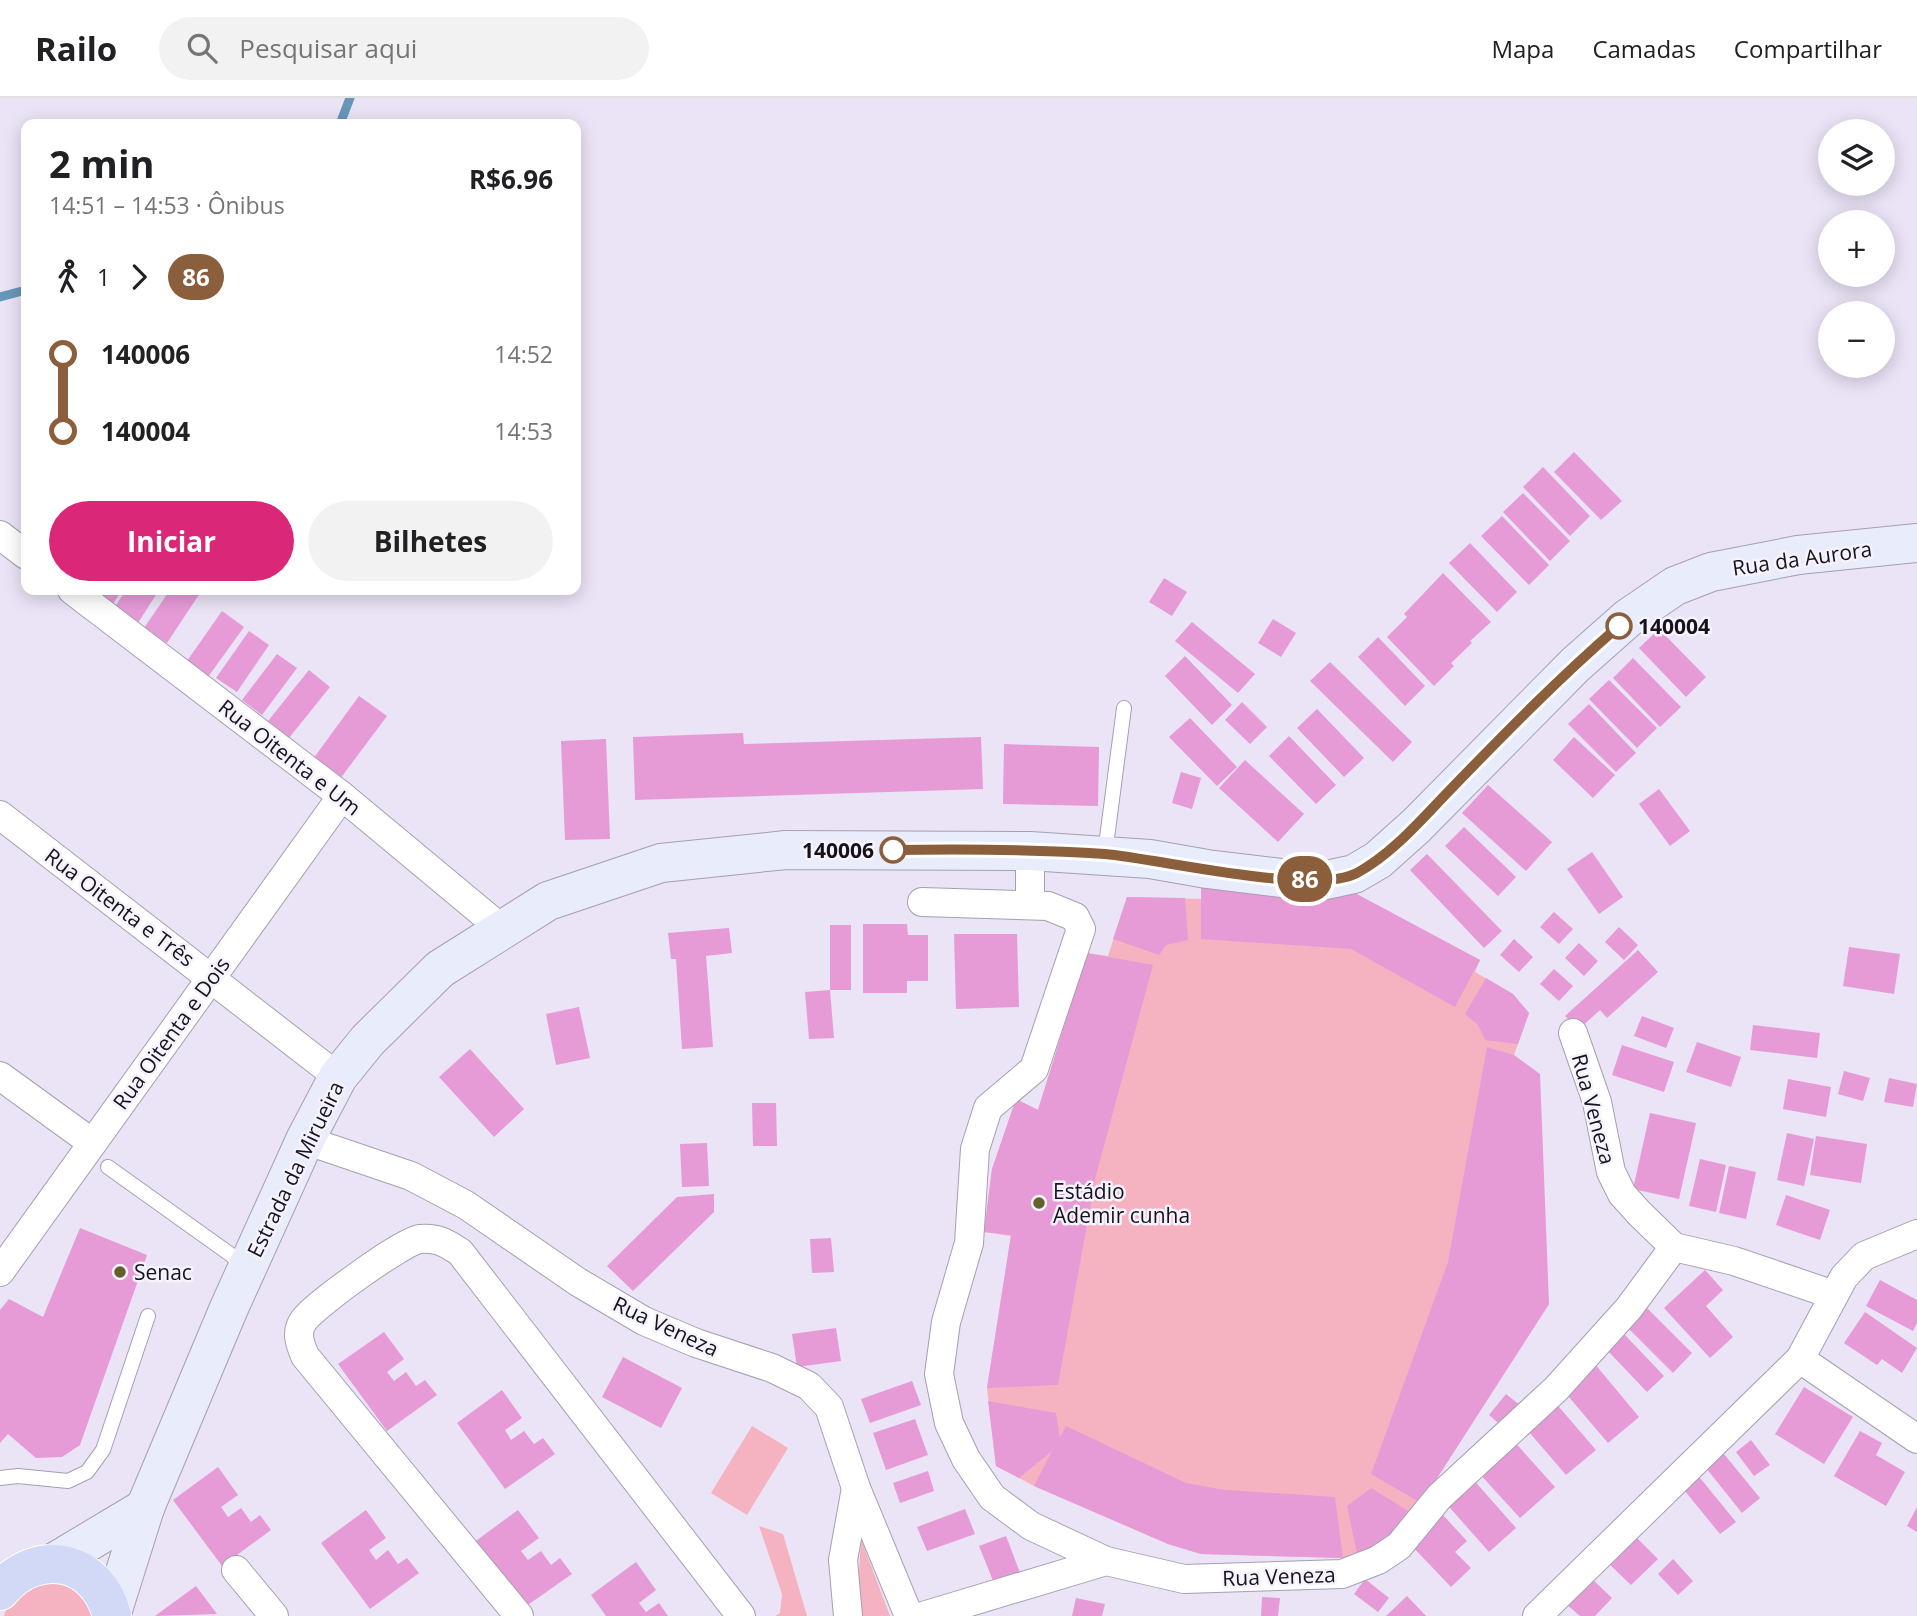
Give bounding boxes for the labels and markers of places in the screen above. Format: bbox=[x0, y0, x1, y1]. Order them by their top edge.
place label: 140004 bbox=[1638, 612, 1710, 640]
marker: 140004 bbox=[1606, 613, 1632, 639]
place label: 140006 bbox=[802, 836, 874, 864]
marker: 140006 bbox=[880, 837, 906, 863]
place label: Estádio Ademir cunha bbox=[1053, 1177, 1190, 1229]
marker: Estádio Ademir cunha bbox=[1031, 1195, 1047, 1211]
place label: Senac bbox=[134, 1258, 192, 1286]
marker: Senac bbox=[112, 1264, 128, 1280]

